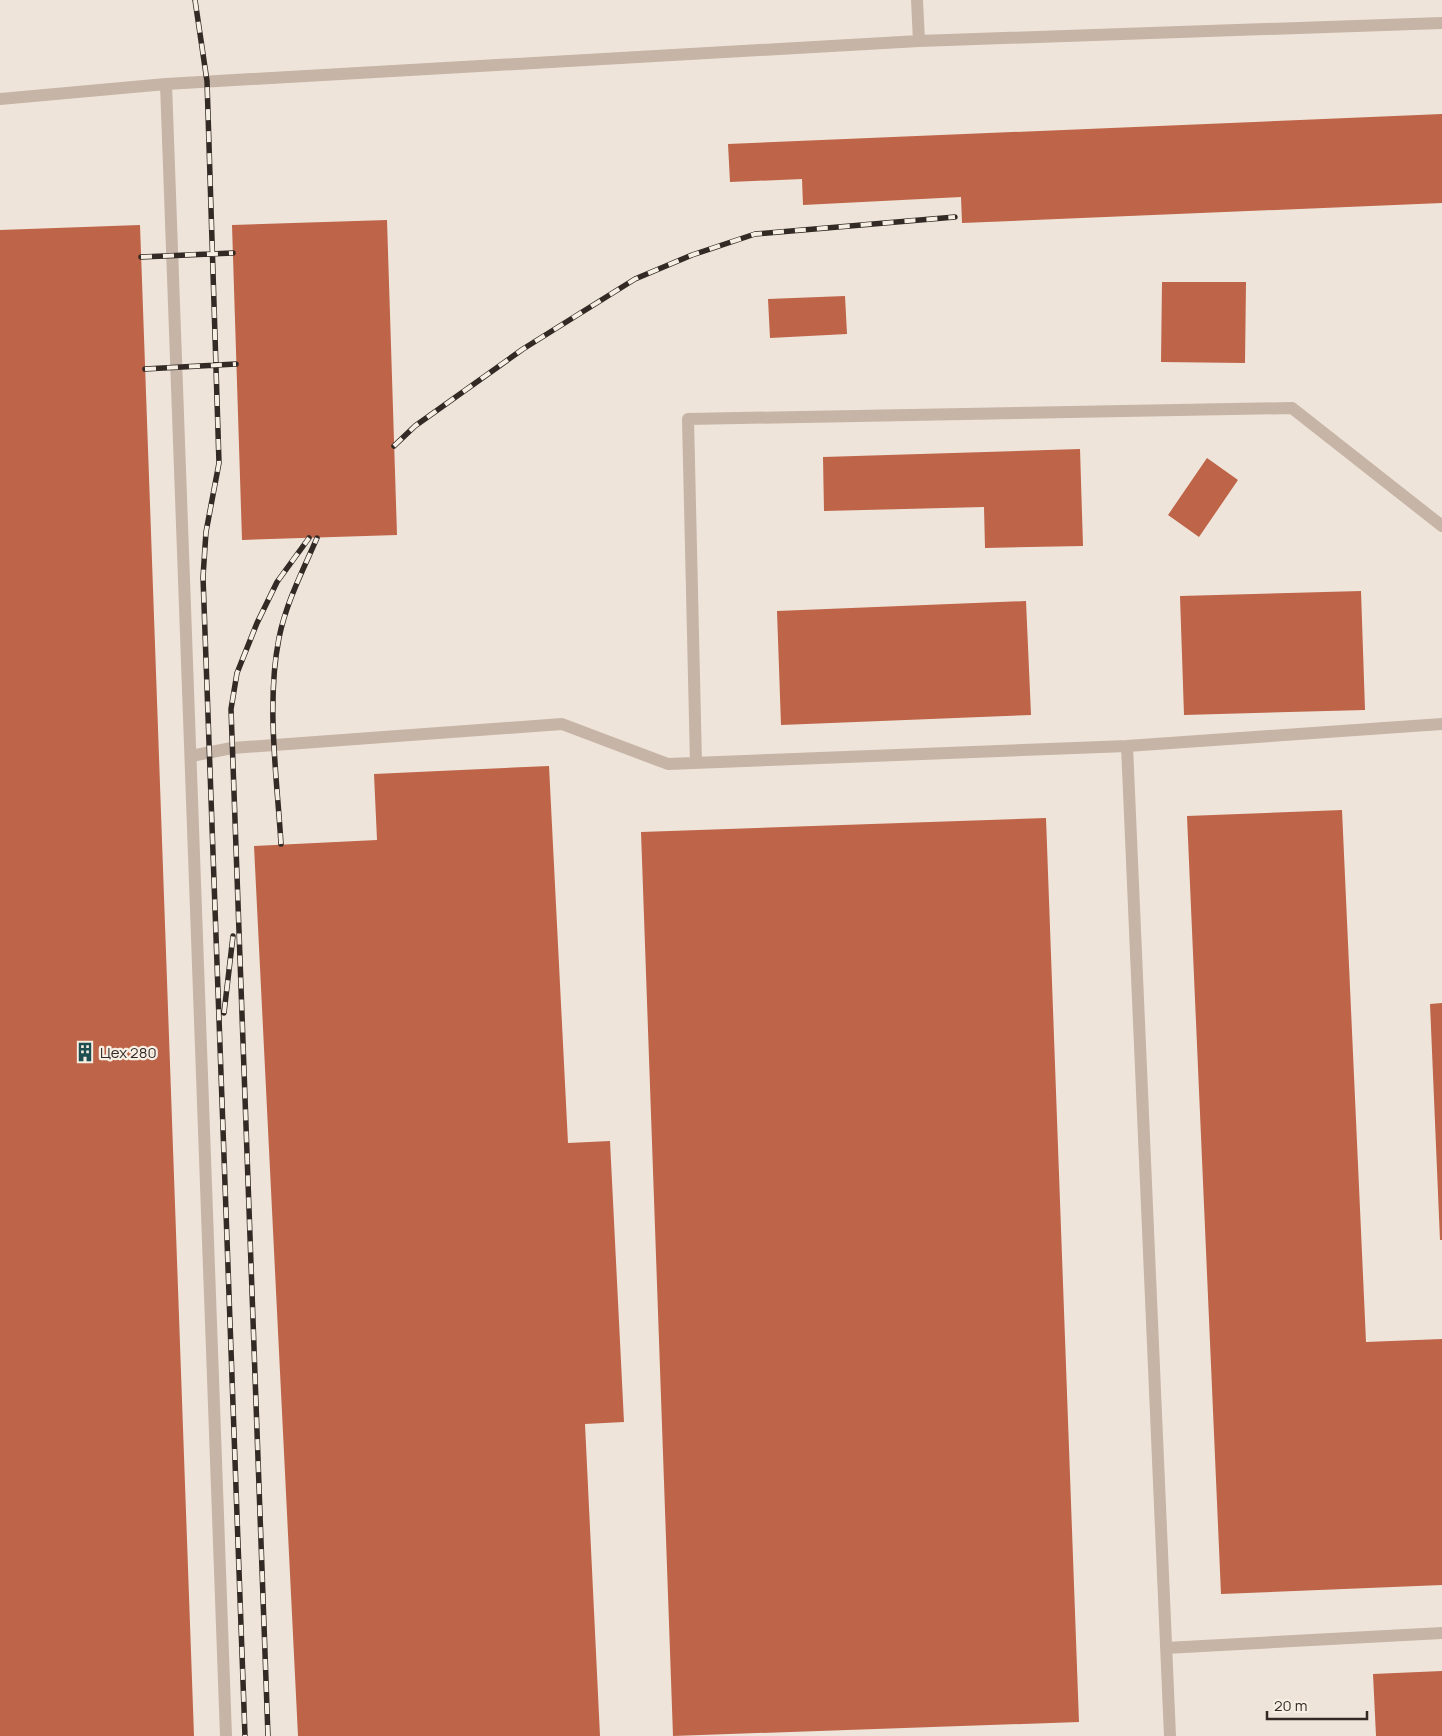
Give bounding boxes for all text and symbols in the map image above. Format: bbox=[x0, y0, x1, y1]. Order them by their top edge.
building icon: Цех 280 bbox=[74, 1041, 96, 1063]
place label: Цех 280 bbox=[100, 1042, 157, 1063]
scale bar bbox=[1267, 1688, 1367, 1720]
text: 20 m bbox=[1274, 1695, 1307, 1716]

